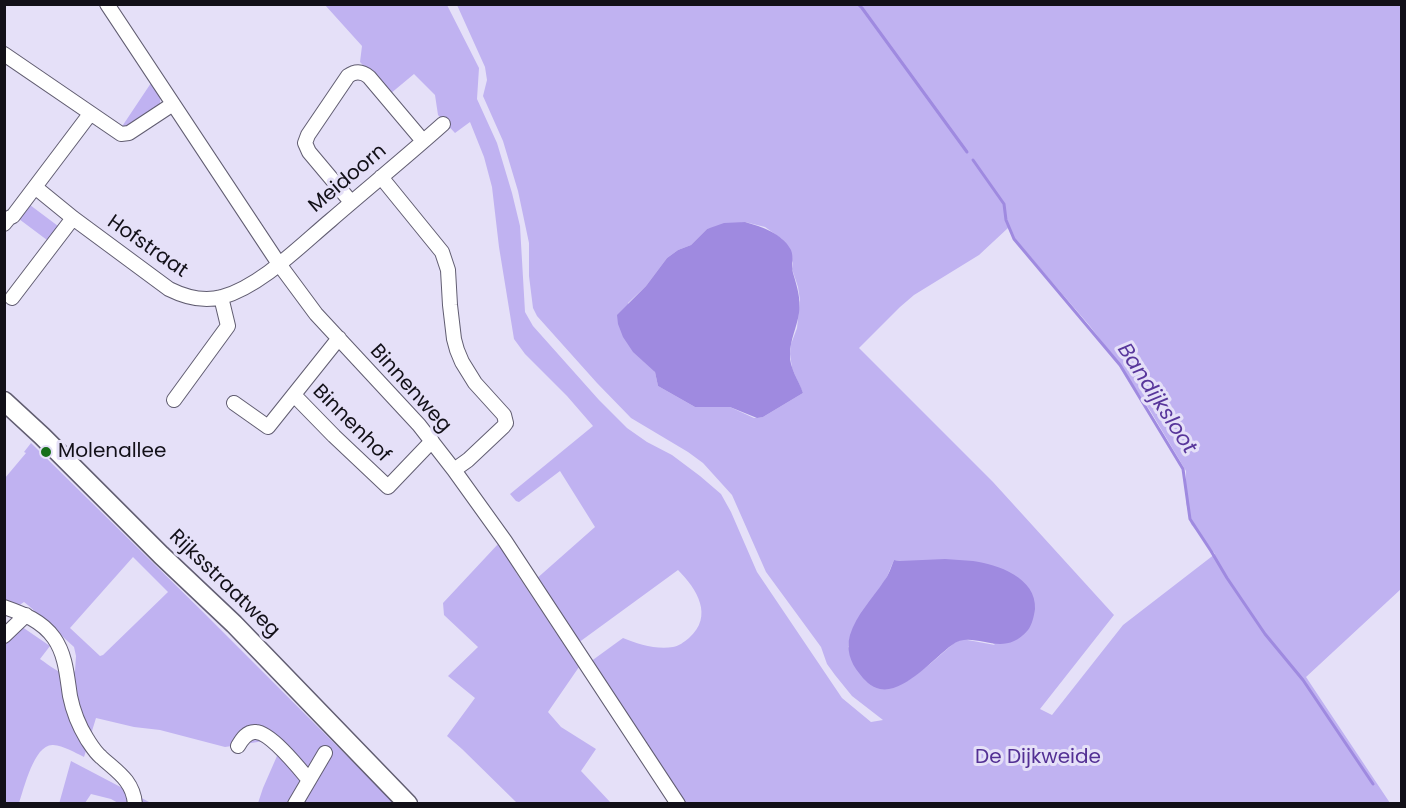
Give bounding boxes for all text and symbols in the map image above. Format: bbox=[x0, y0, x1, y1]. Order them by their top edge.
street label: Meidoorn bbox=[304, 140, 392, 218]
street label: Hofstraat bbox=[102, 211, 192, 283]
water label: Bandijksloot bbox=[1111, 339, 1201, 459]
street label: Binnenweg bbox=[364, 340, 456, 438]
street label: Binnenhof bbox=[307, 380, 395, 468]
place label: Molenallee bbox=[58, 440, 166, 464]
marker: Molenallee bbox=[39, 445, 53, 459]
street label: Rijksstraatweg bbox=[164, 525, 284, 643]
park label: De Dijkweide bbox=[975, 746, 1101, 770]

